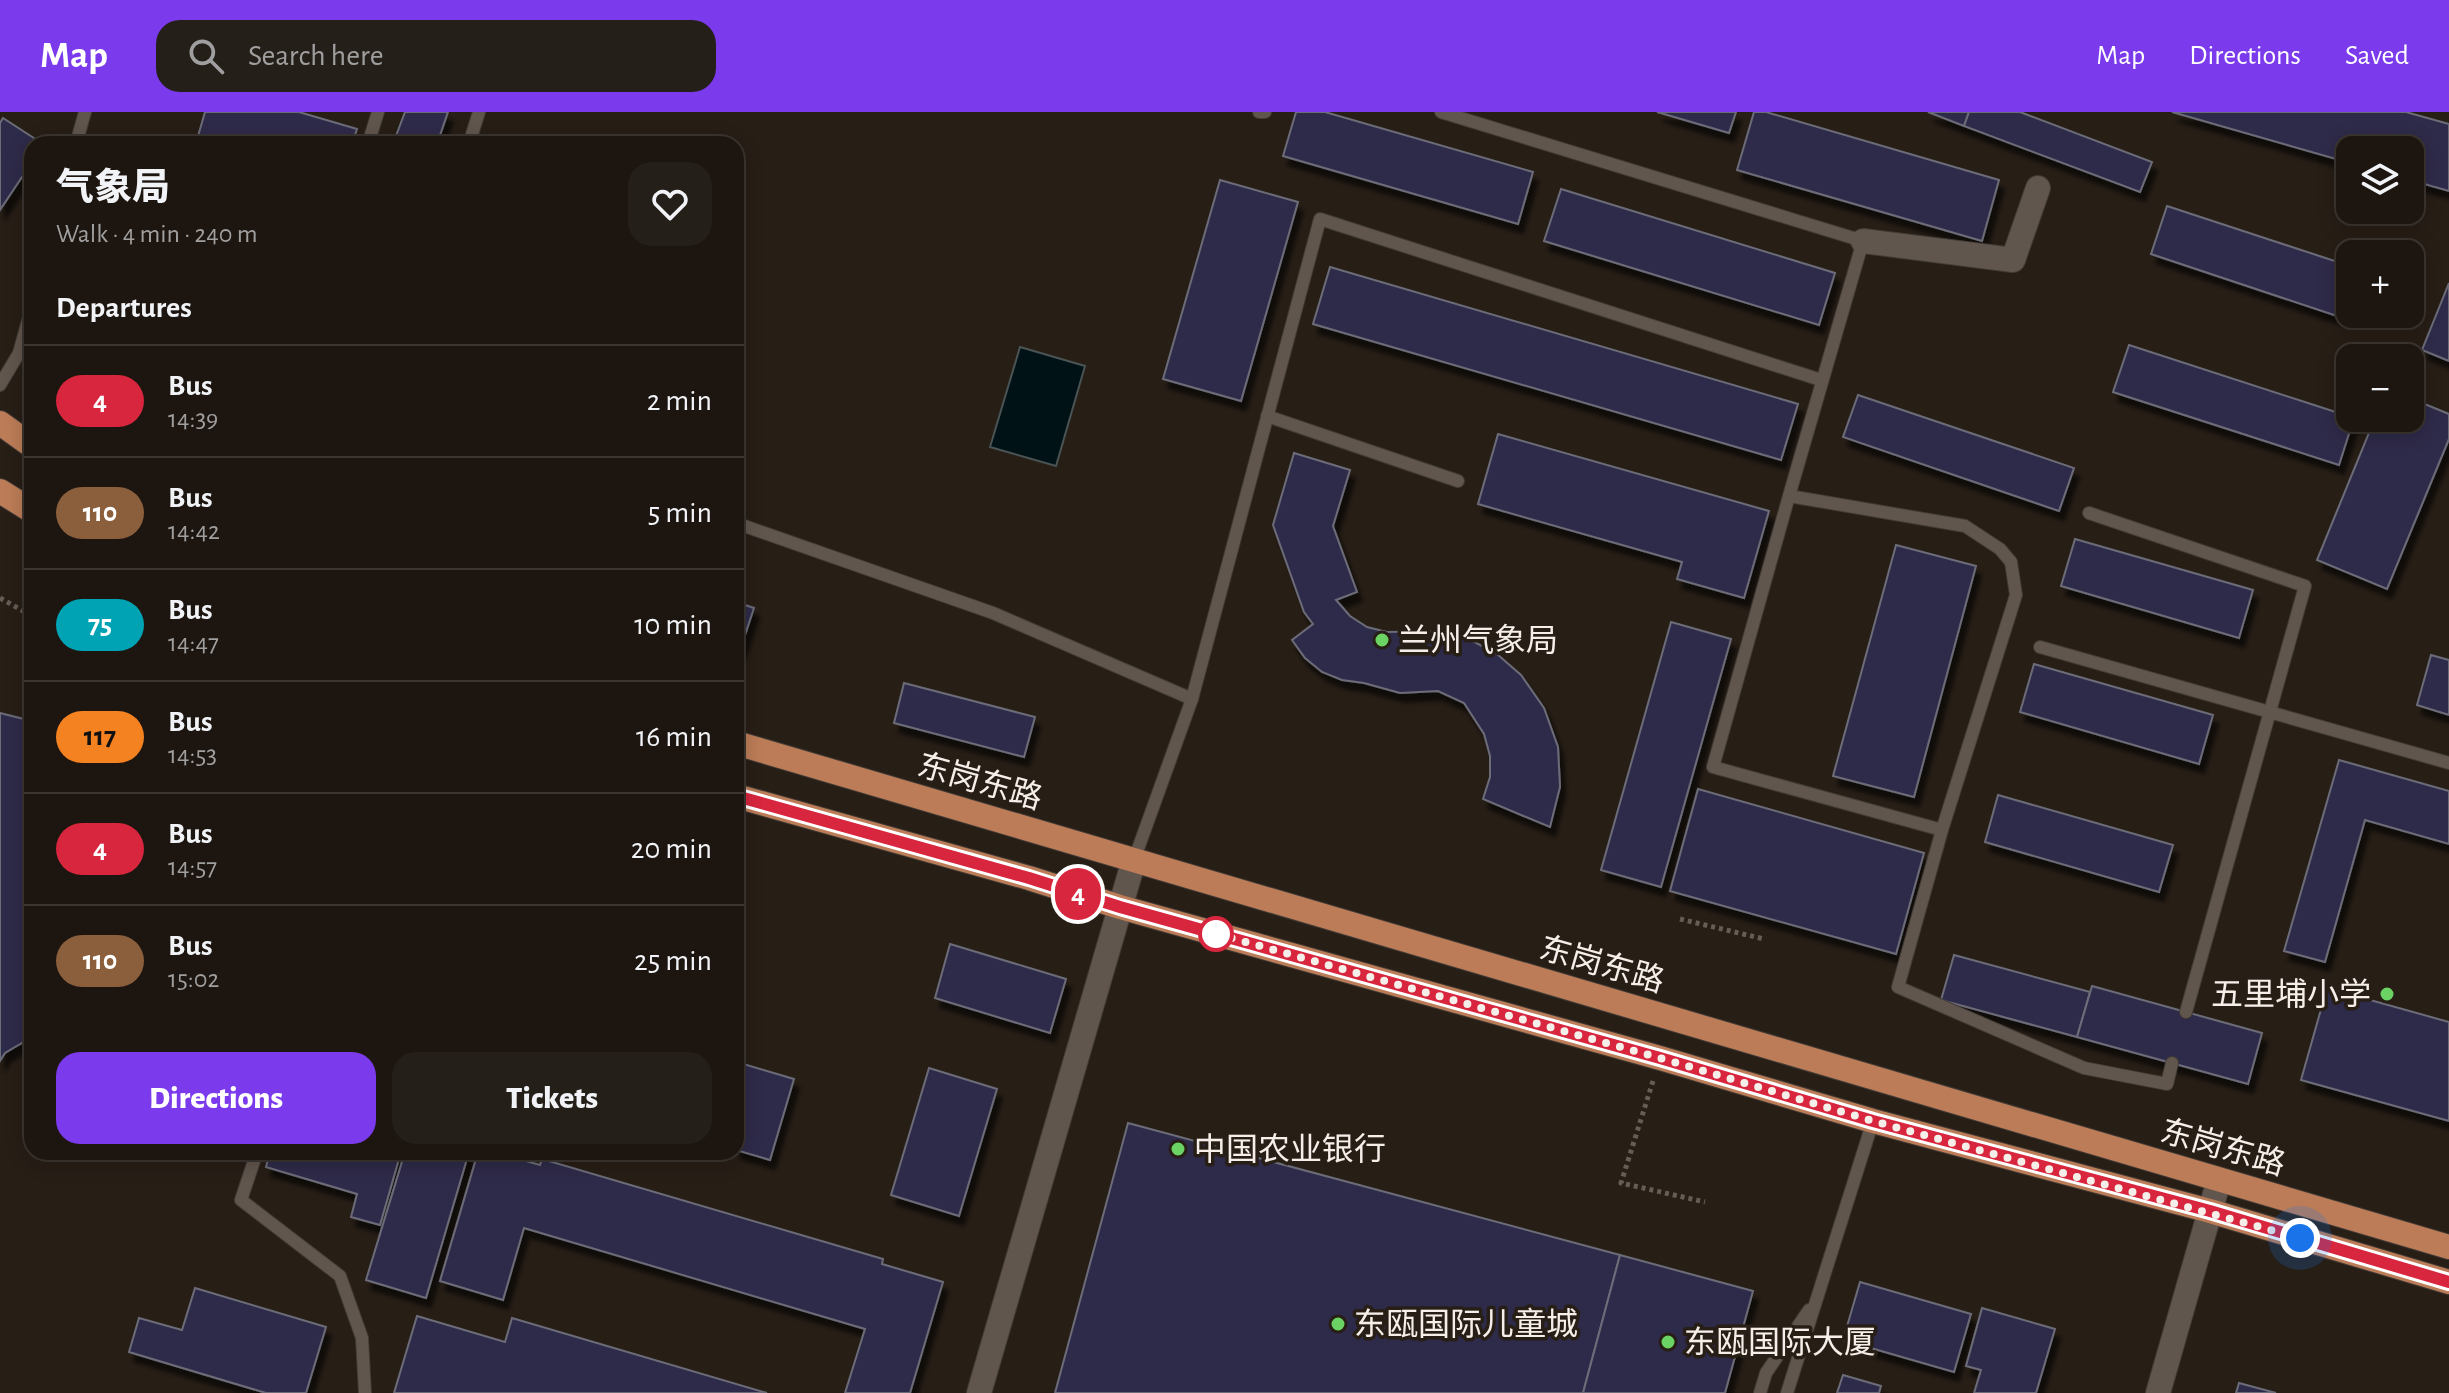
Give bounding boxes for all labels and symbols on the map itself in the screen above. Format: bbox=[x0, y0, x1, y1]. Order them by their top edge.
place label: 兰州气象局 bbox=[1398, 623, 1558, 657]
marker: 兰州气象局 bbox=[1373, 631, 1391, 649]
street label: 东岗东路 bbox=[914, 747, 1046, 815]
line badge: 4 bbox=[1052, 868, 1104, 920]
unlabelled marker bbox=[1199, 917, 1233, 951]
street label: 东岗东路 bbox=[1536, 930, 1668, 998]
place label: 五里埔小学 bbox=[2211, 978, 2371, 1011]
marker: 五里埔小学 bbox=[2378, 985, 2396, 1003]
street label: 东岗东路 bbox=[2157, 1113, 2289, 1181]
place label: 中国农业银行 bbox=[1194, 1132, 1386, 1166]
marker: 中国农业银行 bbox=[1169, 1140, 1187, 1158]
your location bbox=[2280, 1218, 2320, 1258]
place label: 东瓯国际儿童城 bbox=[1354, 1307, 1578, 1341]
marker: 东瓯国际儿童城 bbox=[1329, 1315, 1347, 1333]
place label: 东瓯国际大厦 bbox=[1684, 1326, 1876, 1359]
marker: 东瓯国际大厦 bbox=[1659, 1333, 1677, 1351]

